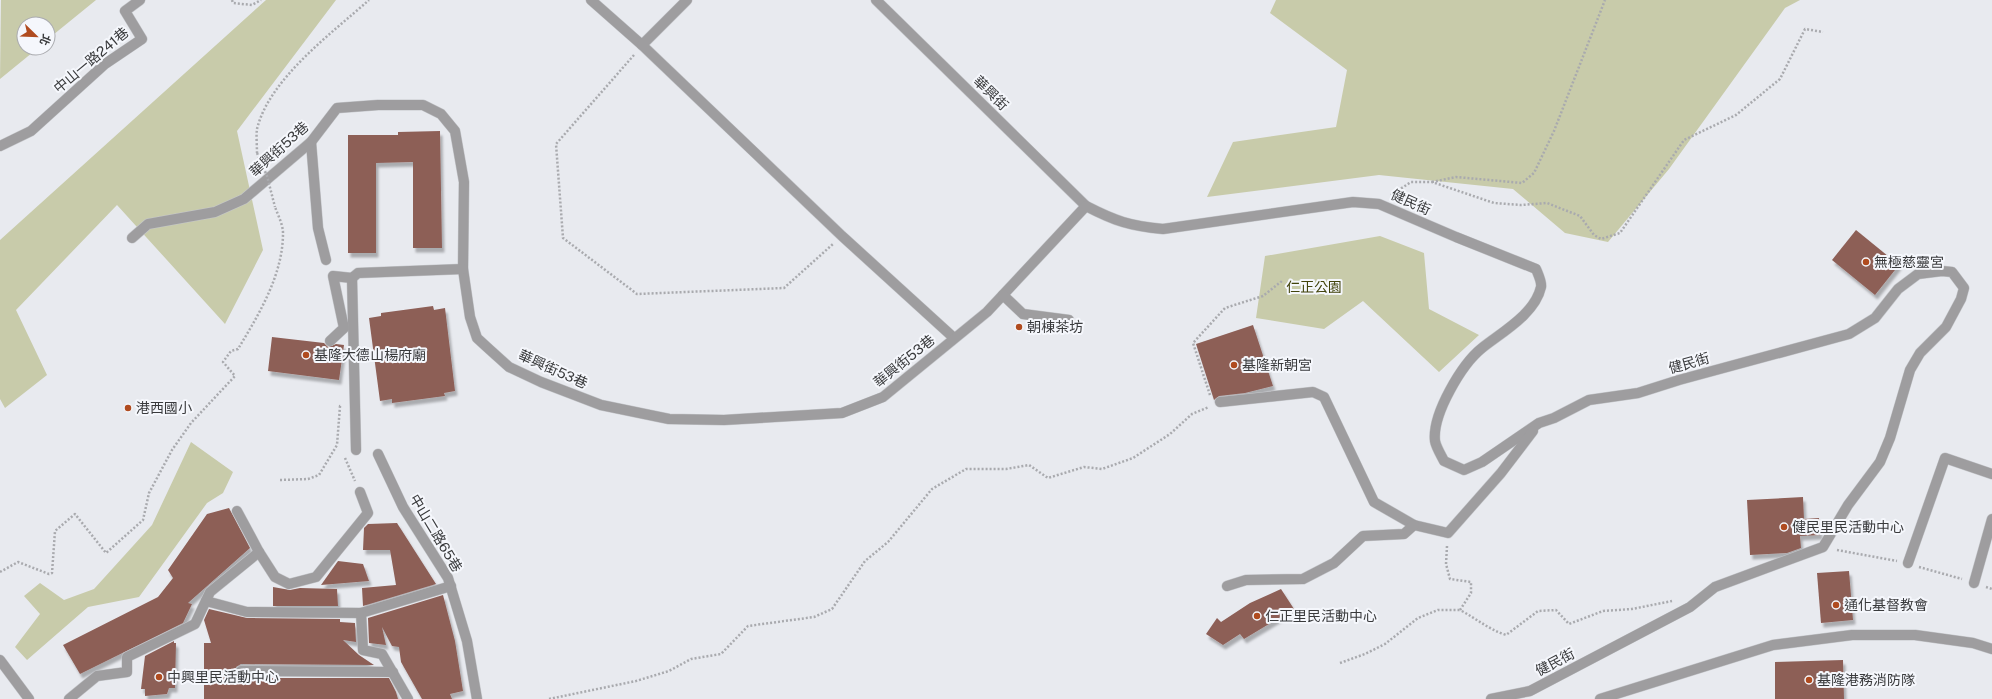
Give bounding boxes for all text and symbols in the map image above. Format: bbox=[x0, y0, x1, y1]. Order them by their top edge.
north arrow bbox=[16, 16, 56, 56]
street label: 中山一路241巷 bbox=[50, 24, 132, 96]
text: 北 bbox=[38, 33, 53, 47]
street label: 華興街 bbox=[970, 73, 1012, 113]
street label: 華興街53巷 bbox=[246, 118, 312, 180]
street label: 健民街 bbox=[1389, 186, 1433, 218]
place label: 無極慈靈宮 bbox=[1874, 254, 1944, 270]
marker: 無極慈靈宮 bbox=[1861, 257, 1871, 267]
park label: 仁正公園 bbox=[1286, 279, 1342, 295]
place label: 朝棟茶坊 bbox=[1027, 319, 1083, 335]
marker: 朝棟茶坊 bbox=[1014, 322, 1024, 332]
street label: 華興街53巷 bbox=[870, 332, 938, 390]
place label: 基隆大德山楊府廟 bbox=[314, 347, 426, 363]
street label: 華興街53巷 bbox=[516, 347, 590, 391]
marker: 基隆大德山楊府廟 bbox=[301, 350, 311, 360]
street label: 健民街 bbox=[1667, 350, 1711, 376]
place label: 基隆新朝宮 bbox=[1242, 357, 1312, 373]
marker: 基隆新朝宮 bbox=[1229, 360, 1239, 370]
place label: 港西國小 bbox=[136, 400, 192, 416]
marker: 港西國小 bbox=[123, 403, 133, 413]
street label: 中山二路65巷 bbox=[407, 491, 465, 575]
place label: 健民里民活動中心 bbox=[1792, 519, 1904, 535]
marker: 健民里民活動中心 bbox=[1779, 522, 1789, 532]
place label: 通化基督教會 bbox=[1844, 597, 1928, 613]
marker: 通化基督教會 bbox=[1831, 600, 1841, 610]
place label: 仁正里民活動中心 bbox=[1265, 608, 1377, 624]
marker: 仁正里民活動中心 bbox=[1252, 611, 1262, 621]
street label: 健民街 bbox=[1533, 645, 1577, 679]
place label: 中興里民活動中心 bbox=[167, 669, 279, 685]
marker: 中興里民活動中心 bbox=[154, 672, 164, 682]
place label: 基隆港務消防隊 bbox=[1817, 672, 1915, 688]
marker: 基隆港務消防隊 bbox=[1804, 675, 1814, 685]

